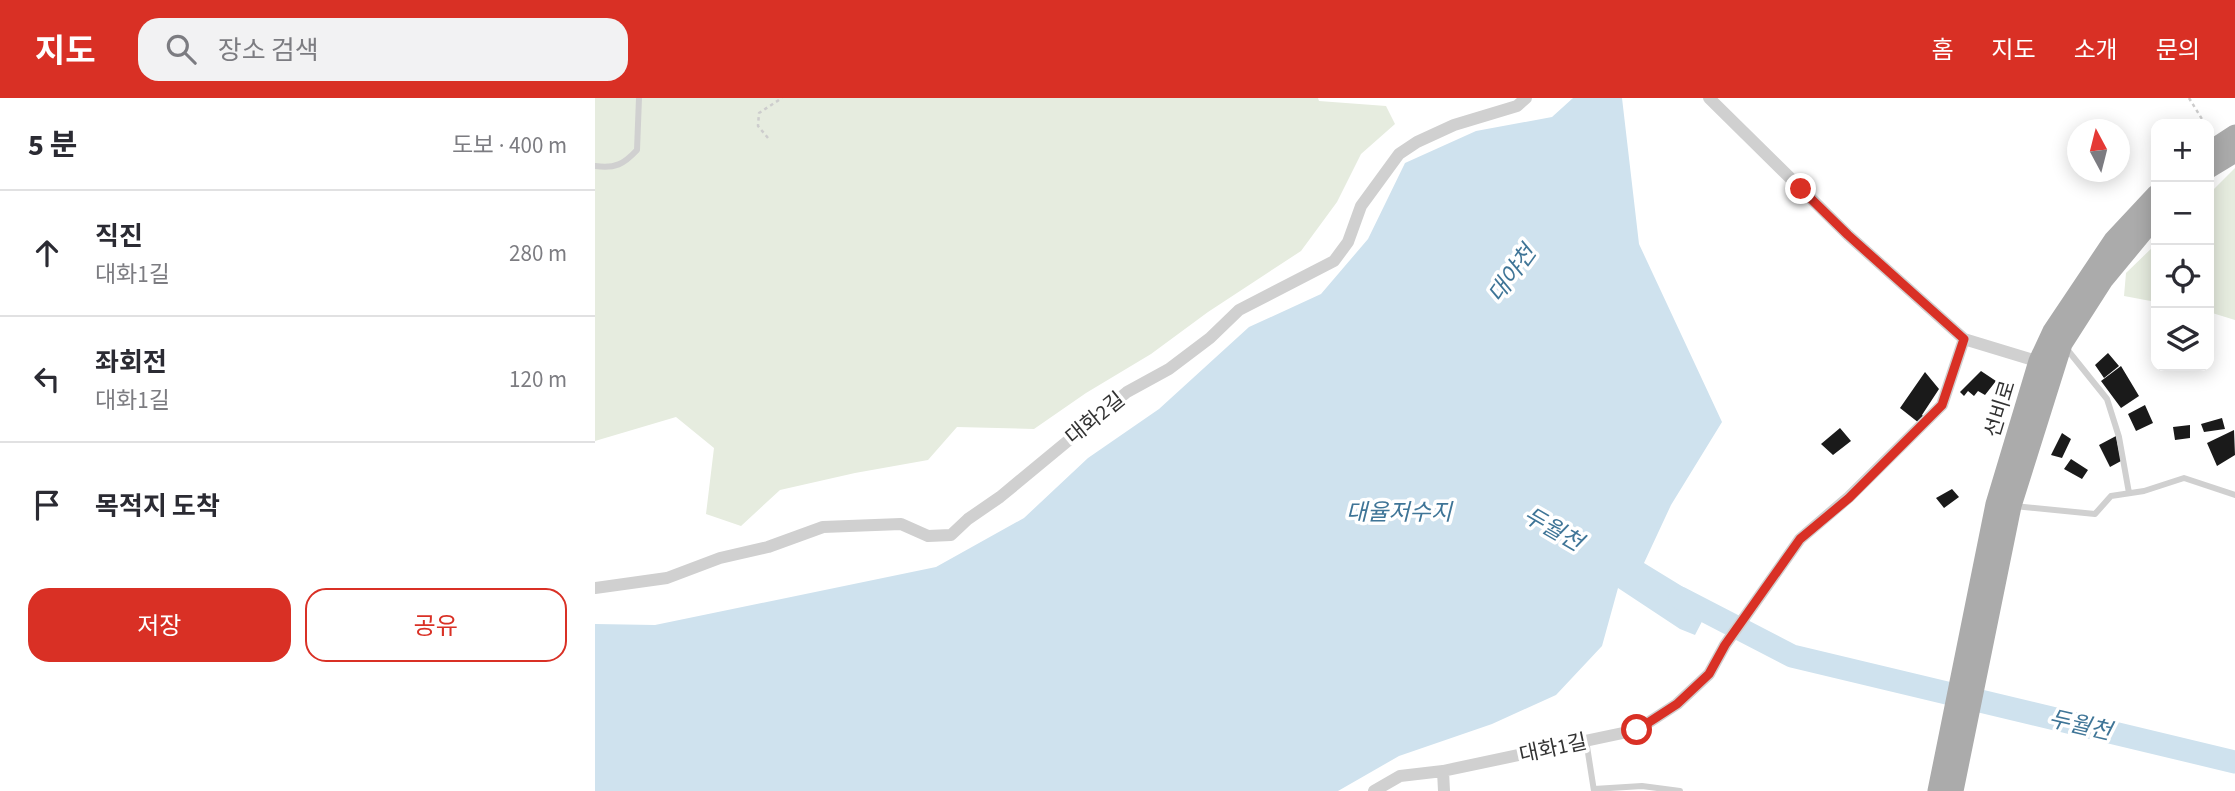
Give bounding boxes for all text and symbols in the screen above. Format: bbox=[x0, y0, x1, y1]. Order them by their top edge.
search box bbox=[138, 18, 628, 81]
text: 지도 bbox=[35, 28, 96, 75]
icon: search bbox=[162, 30, 200, 68]
text: 장소 검색 bbox=[218, 32, 319, 69]
text: 홈 bbox=[1931, 33, 1953, 68]
text: 지도 bbox=[1991, 33, 2036, 68]
text: 소개 bbox=[2074, 33, 2118, 68]
text: 문의 bbox=[2156, 33, 2200, 68]
north arrow bbox=[2067, 119, 2130, 182]
map controls bbox=[2151, 119, 2214, 371]
button: + bbox=[2151, 119, 2214, 182]
text: 5 분 bbox=[28, 124, 77, 167]
text: 도보 · 400 m bbox=[452, 129, 567, 162]
route end bbox=[1785, 173, 1816, 204]
button: − bbox=[2151, 182, 2214, 245]
text: 직진 bbox=[95, 218, 143, 255]
icon: ahead bbox=[28, 234, 66, 272]
water label: 대야천 bbox=[1480, 236, 1546, 309]
text: 280 m bbox=[509, 237, 567, 270]
button: locate bbox=[2151, 245, 2214, 308]
text: 대화1길 bbox=[95, 258, 170, 291]
button: layers bbox=[2151, 308, 2214, 371]
text: 좌회전 bbox=[95, 344, 167, 381]
icon: left bbox=[28, 360, 66, 398]
text: 120 m bbox=[509, 363, 567, 396]
street label: 선비로 bbox=[1977, 377, 2023, 441]
text: 대화1길 bbox=[95, 384, 170, 417]
street label: 대화2길 bbox=[1059, 385, 1131, 451]
icon: arrive bbox=[28, 486, 66, 524]
text: 목적지 도착 bbox=[95, 488, 220, 525]
water label: 대율저수지 bbox=[1346, 496, 1454, 529]
water label: 두월천 bbox=[1517, 499, 1591, 561]
button: 저장 bbox=[28, 588, 291, 662]
button: 공유 bbox=[305, 588, 567, 662]
water label: 두월천 bbox=[2045, 702, 2117, 749]
route start bbox=[1621, 714, 1652, 745]
street label: 대화1길 bbox=[1516, 726, 1590, 770]

